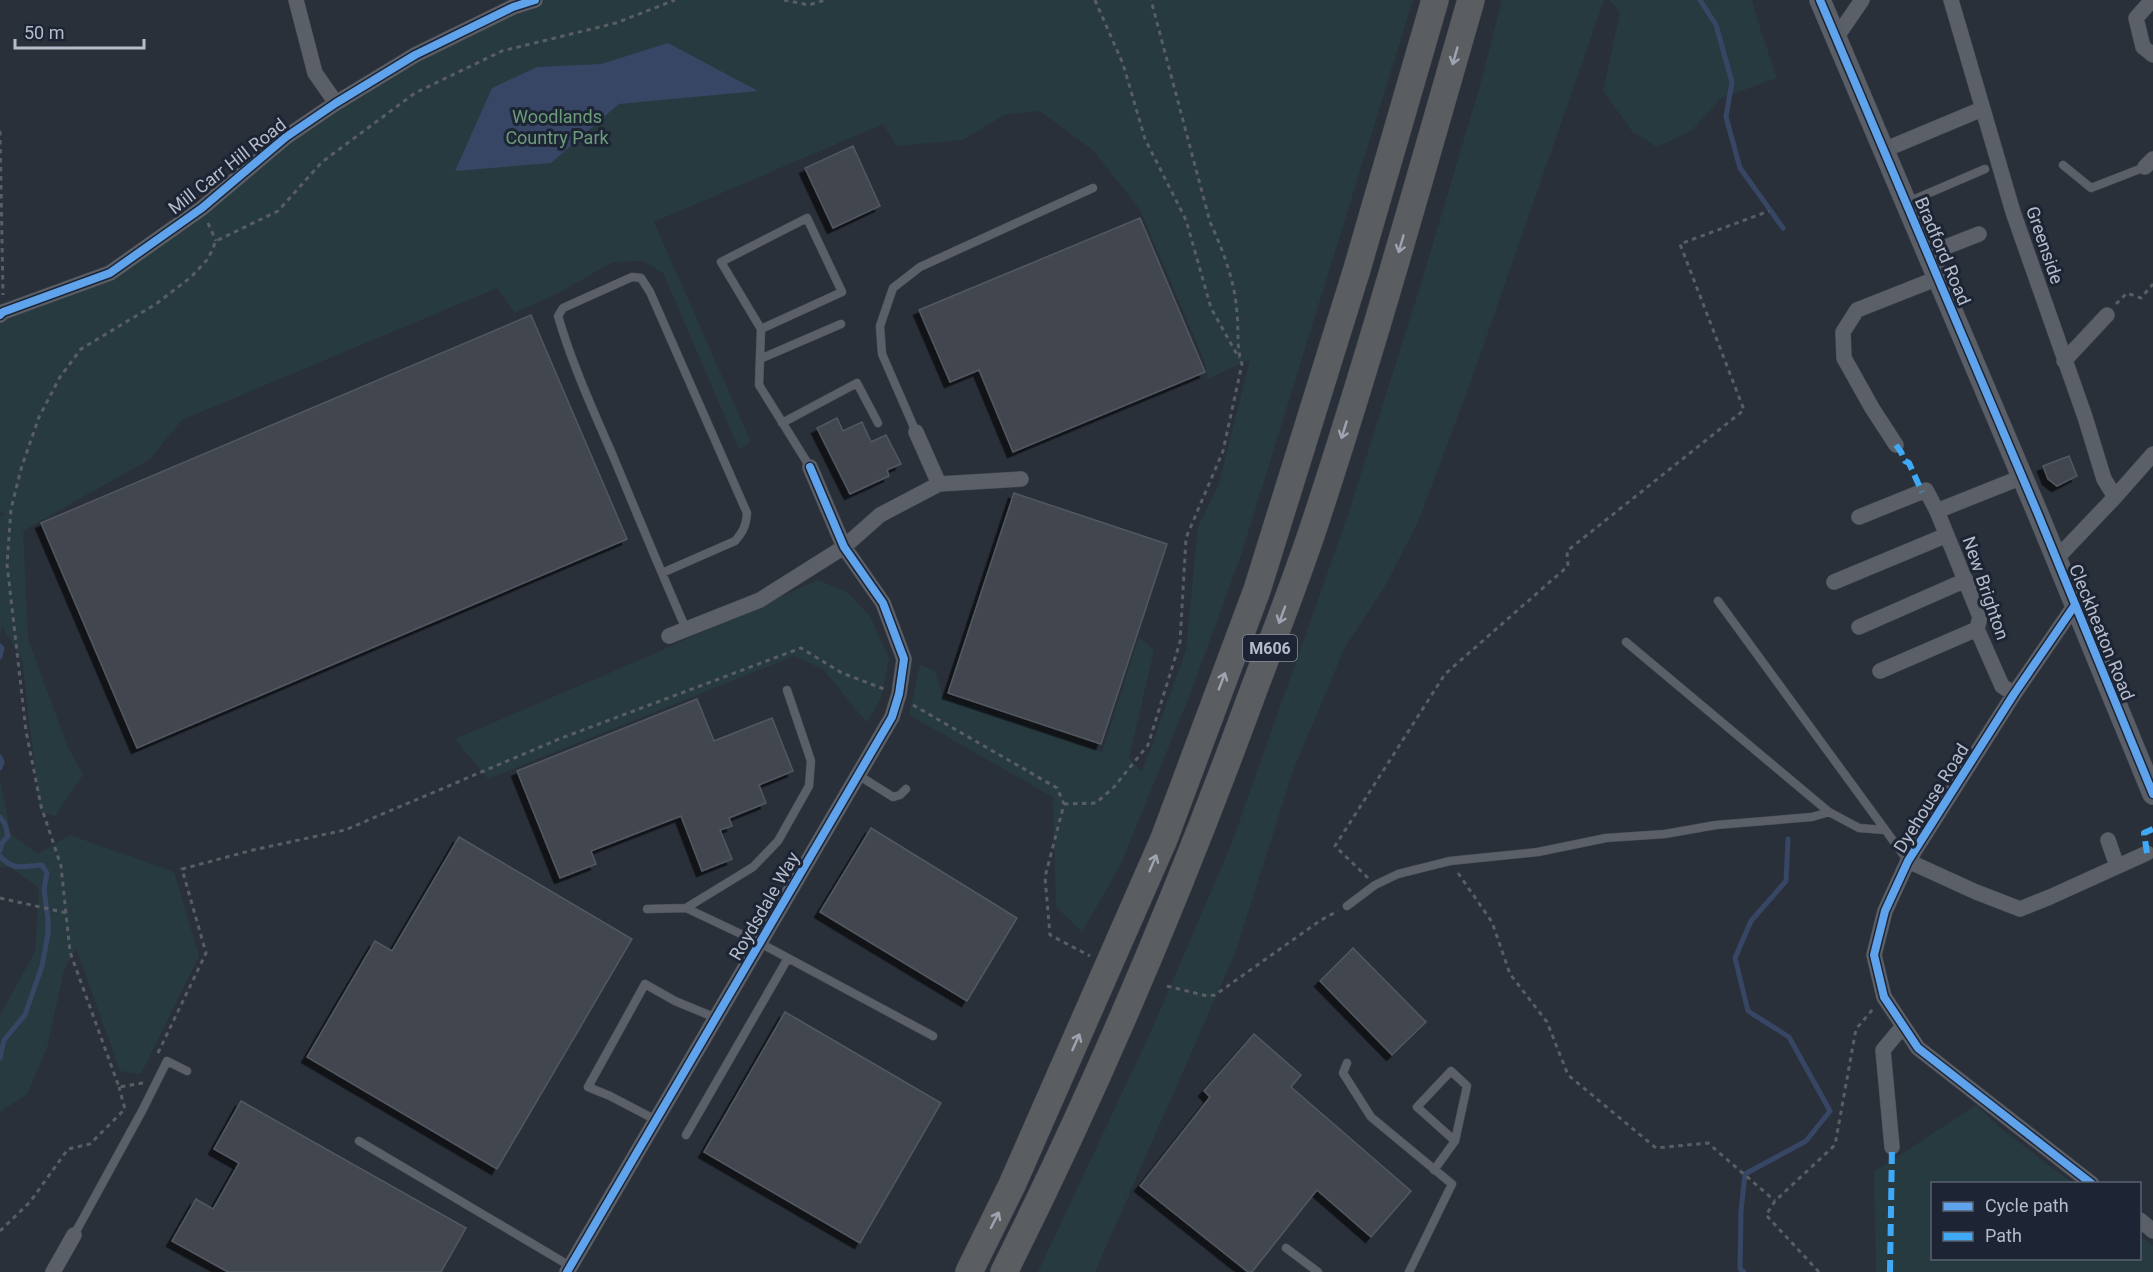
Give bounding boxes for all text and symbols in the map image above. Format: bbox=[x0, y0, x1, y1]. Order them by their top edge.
scale bar bbox=[15, 12, 144, 50]
text: 50 m bbox=[24, 22, 64, 43]
one-way arrow bbox=[1449, 46, 1460, 65]
park label: Woodlands Country Park bbox=[505, 106, 609, 148]
street label: Mill Carr Hill Road bbox=[164, 114, 290, 218]
street label: Bradford Road bbox=[1911, 194, 1975, 308]
street label: Greenside bbox=[2022, 203, 2068, 287]
one-way arrow bbox=[1395, 234, 1407, 253]
one-way arrow bbox=[1338, 420, 1349, 439]
street label: New Brighton bbox=[1958, 534, 2014, 642]
street label: Cleckheaton Road bbox=[2065, 561, 2139, 703]
one-way arrow bbox=[1275, 605, 1286, 624]
road number: M606 bbox=[1243, 635, 1297, 661]
one-way arrow bbox=[1218, 672, 1229, 691]
street label: Dyehouse Road bbox=[1889, 740, 1973, 856]
street label: Roydsdale Way bbox=[725, 848, 804, 964]
one-way arrow bbox=[1148, 855, 1160, 873]
one-way arrow bbox=[1071, 1034, 1082, 1052]
legend bbox=[1931, 1182, 2141, 1260]
text: Cycle path bbox=[1985, 1195, 2069, 1216]
one-way arrow bbox=[989, 1211, 1001, 1229]
text: Path bbox=[1985, 1225, 2022, 1246]

